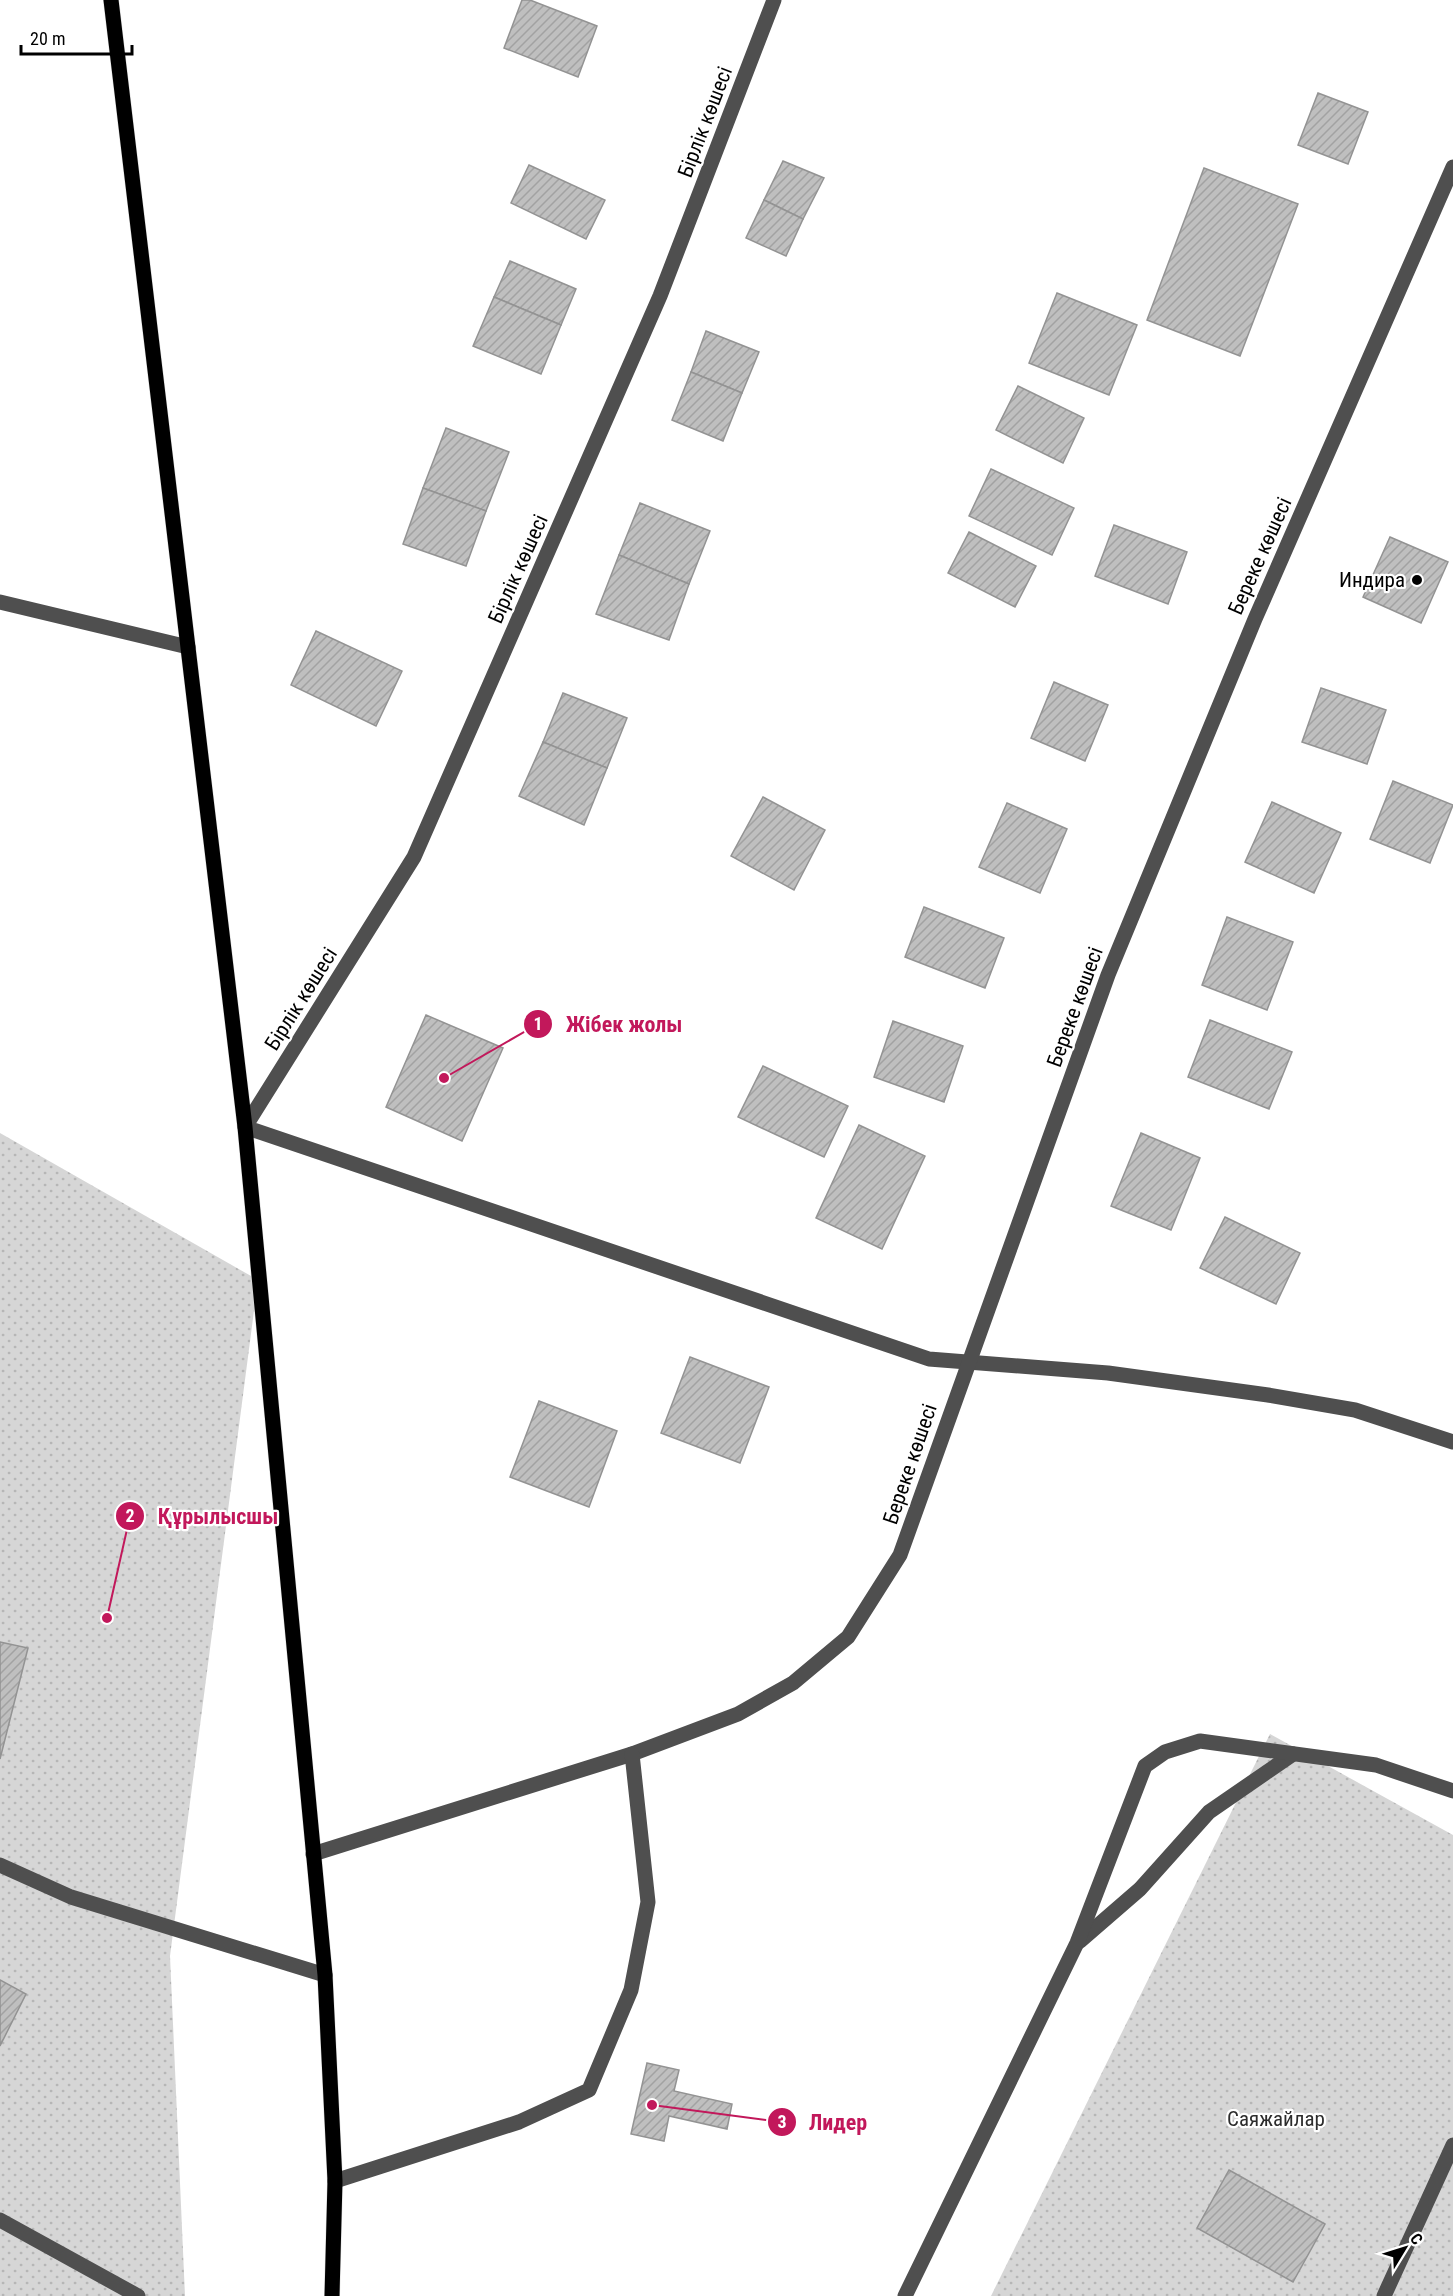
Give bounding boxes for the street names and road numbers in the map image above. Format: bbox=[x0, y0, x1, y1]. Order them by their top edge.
street label: Бірлік көшесі bbox=[673, 63, 737, 181]
street label: Береке көшесі bbox=[1223, 494, 1297, 618]
street label: Бірлік көшесі bbox=[483, 511, 553, 627]
street label: Бірлік көшесі bbox=[260, 943, 342, 1055]
street label: Береке көшесі bbox=[1042, 944, 1108, 1070]
street label: Береке көшесі bbox=[878, 1401, 942, 1527]

